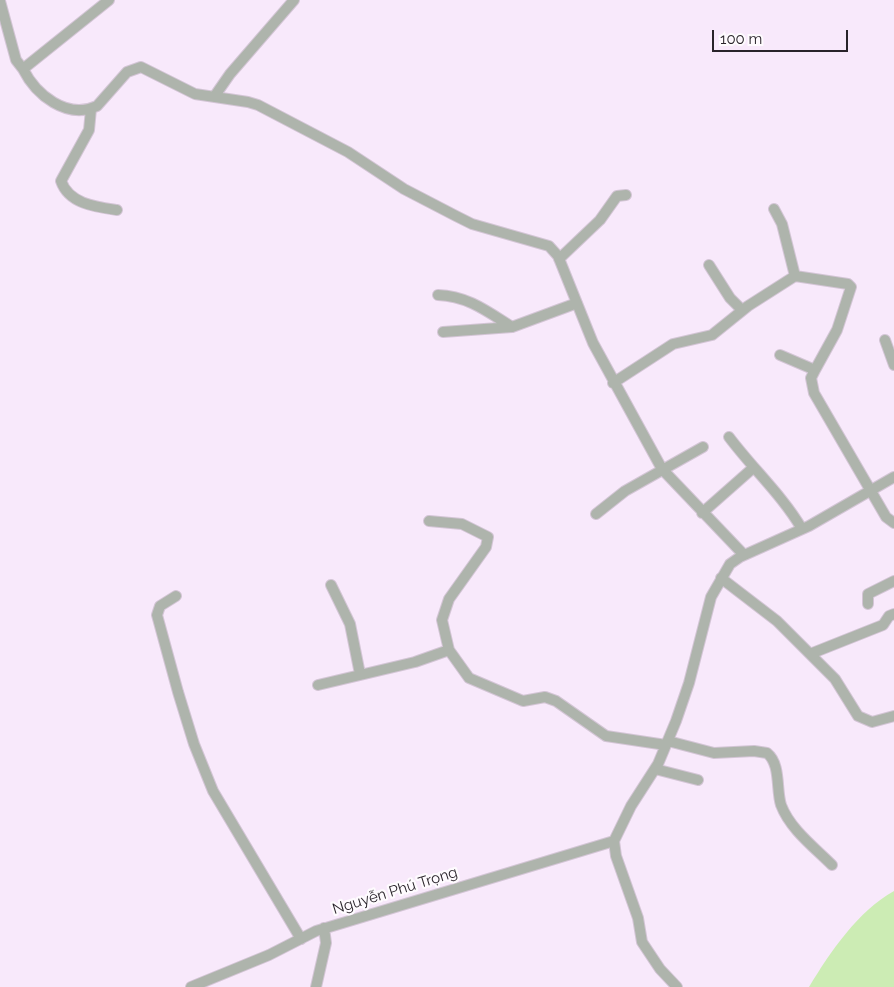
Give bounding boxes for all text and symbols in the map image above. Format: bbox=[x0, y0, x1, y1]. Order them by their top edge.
scale bar bbox=[714, 20, 850, 52]
text: 100 m bbox=[720, 30, 762, 48]
street label: Nguyễn Phú Trọng bbox=[330, 863, 460, 919]

